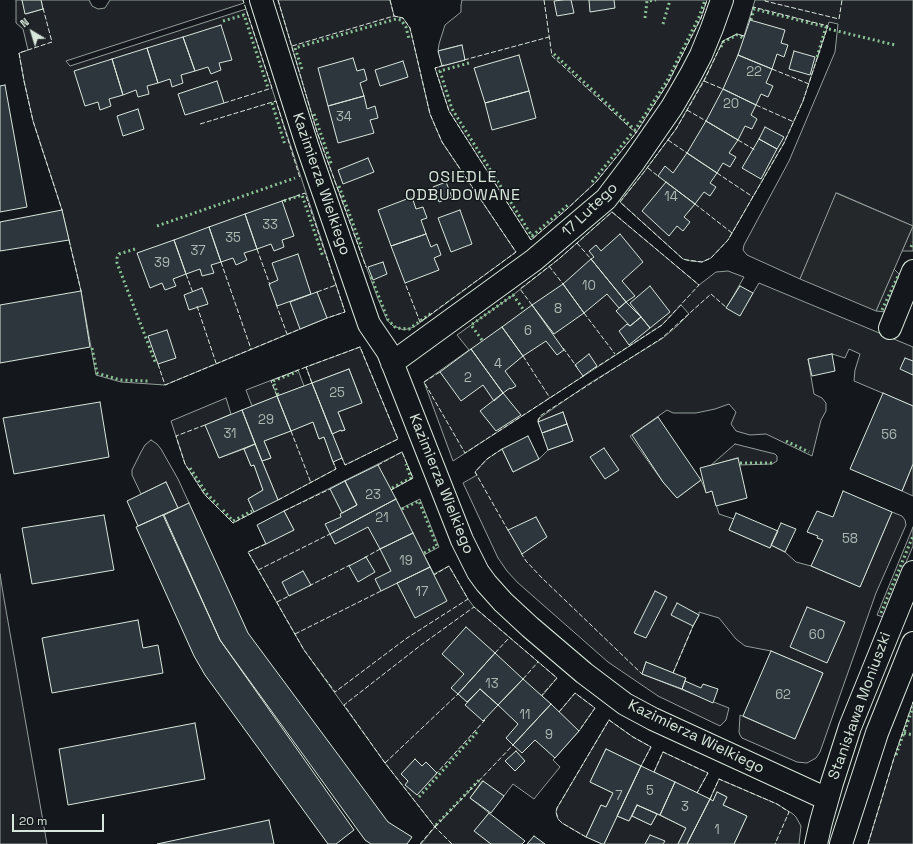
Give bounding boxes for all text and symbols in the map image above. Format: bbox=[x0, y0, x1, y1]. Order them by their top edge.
north arrow bbox=[12, 12, 52, 52]
text: N bbox=[17, 15, 32, 30]
house number: 22 bbox=[746, 64, 762, 80]
house number: 20 bbox=[723, 96, 739, 112]
house number: 34 bbox=[336, 109, 352, 125]
street label: Kazimierza Wielkiego bbox=[288, 110, 354, 258]
district label: OSIEDLE ODBUDOWANE bbox=[405, 168, 521, 206]
street label: 17 Lutego bbox=[558, 179, 622, 241]
house number: 14 bbox=[664, 189, 678, 205]
house number: 33 bbox=[262, 217, 278, 233]
house number: 35 bbox=[225, 230, 241, 246]
house number: 37 bbox=[190, 243, 206, 259]
house number: 39 bbox=[154, 255, 170, 271]
house number: 10 bbox=[582, 278, 596, 294]
house number: 8 bbox=[554, 301, 562, 317]
house number: 6 bbox=[524, 323, 532, 339]
house number: 4 bbox=[494, 356, 502, 372]
house number: 2 bbox=[464, 370, 472, 386]
house number: 25 bbox=[329, 385, 345, 401]
street label: Kazimierza Wielkiego bbox=[405, 411, 477, 557]
house number: 29 bbox=[258, 412, 274, 428]
house number: 31 bbox=[223, 426, 237, 442]
house number: 56 bbox=[881, 427, 897, 443]
house number: 23 bbox=[365, 487, 381, 503]
house number: 21 bbox=[375, 510, 389, 526]
house number: 58 bbox=[842, 531, 858, 547]
house number: 19 bbox=[399, 553, 413, 569]
house number: 17 bbox=[416, 584, 428, 600]
house number: 60 bbox=[809, 627, 825, 643]
street label: Stanisława Moniuszki bbox=[825, 630, 895, 782]
house number: 13 bbox=[485, 676, 499, 692]
house number: 62 bbox=[775, 687, 791, 703]
street label: Kazimierza Wielkiego bbox=[625, 696, 767, 778]
house number: 11 bbox=[520, 707, 530, 723]
house number: 9 bbox=[545, 727, 553, 743]
house number: 5 bbox=[646, 783, 654, 799]
house number: 7 bbox=[615, 788, 623, 804]
house number: 3 bbox=[681, 799, 689, 815]
scale bar bbox=[14, 806, 106, 832]
text: 20 m bbox=[19, 813, 47, 829]
house number: 1 bbox=[714, 822, 720, 838]

